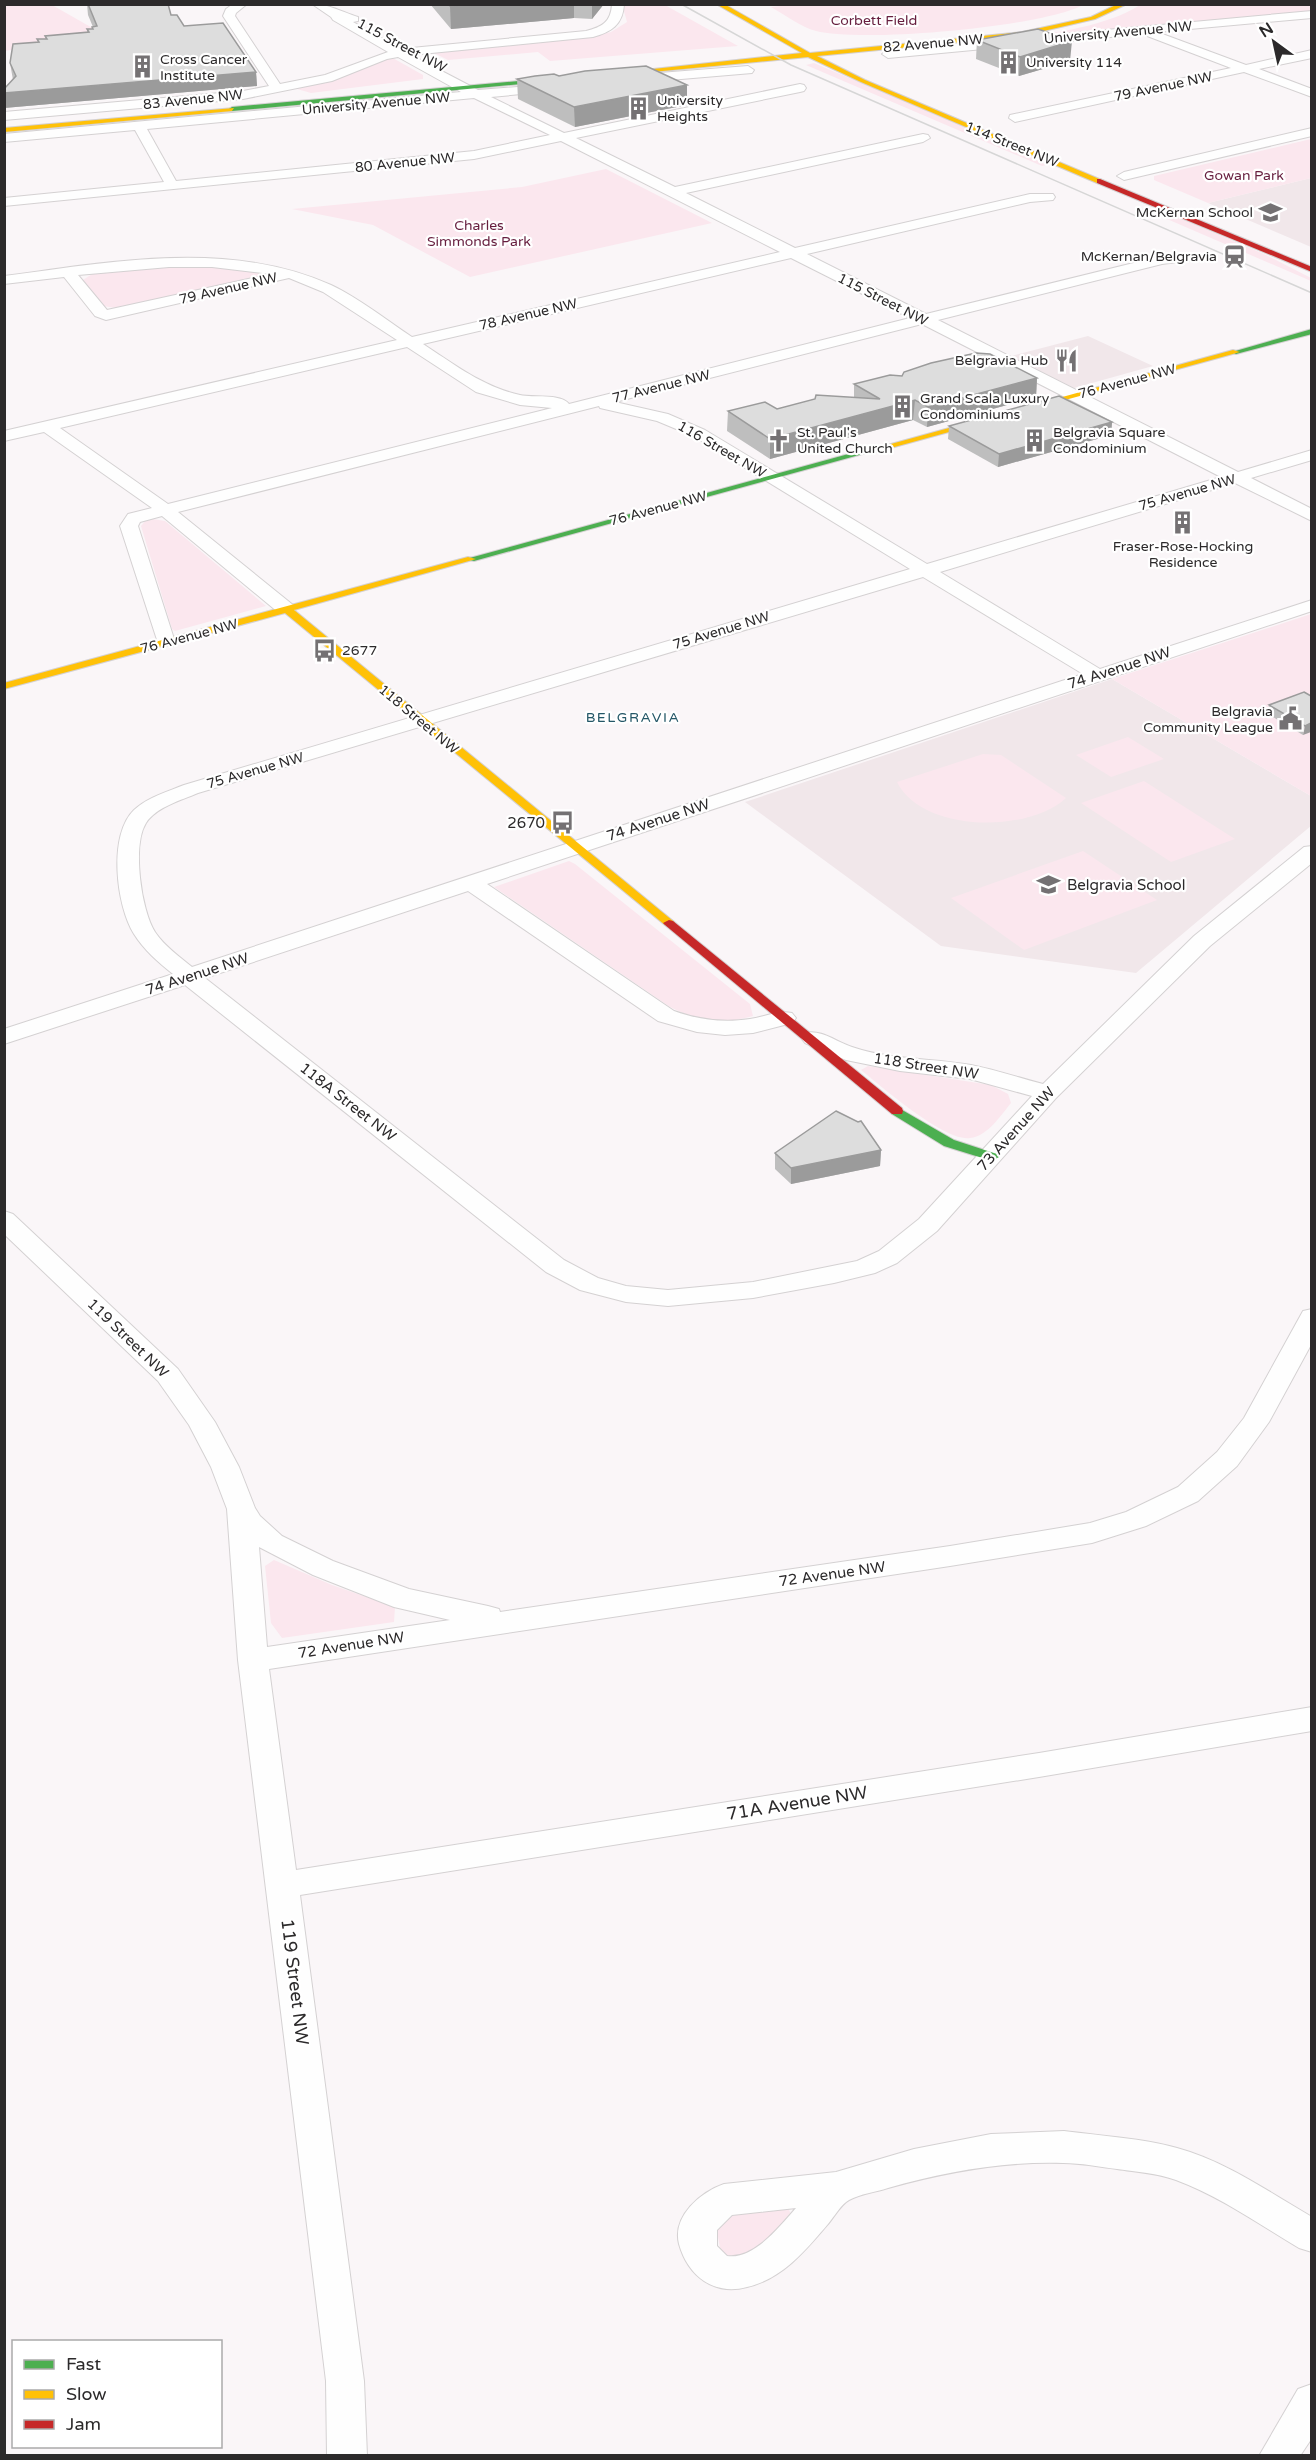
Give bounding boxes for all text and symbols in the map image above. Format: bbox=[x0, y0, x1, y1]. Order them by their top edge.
park label: Corbett Field bbox=[831, 12, 917, 29]
north arrow bbox=[1244, 12, 1304, 72]
street label: 115 Street NW bbox=[354, 15, 449, 76]
street label: University Avenue NW bbox=[1043, 18, 1193, 47]
text: N bbox=[1256, 18, 1277, 42]
street label: 82 Avenue NW bbox=[882, 31, 984, 56]
building icon: University 114 bbox=[995, 49, 1021, 75]
place label: Cross Cancer Institute bbox=[160, 51, 248, 84]
building icon: Cross Cancer Institute bbox=[129, 54, 155, 80]
place label: University 114 bbox=[1026, 54, 1122, 71]
street label: 79 Avenue NW bbox=[1112, 68, 1214, 105]
street label: 83 Avenue NW bbox=[142, 86, 244, 113]
street label: University Avenue NW bbox=[301, 89, 451, 118]
place label: University Heights bbox=[657, 92, 723, 125]
building icon: University Heights bbox=[626, 95, 652, 121]
street label: 114 Street NW bbox=[963, 118, 1061, 171]
street label: 80 Avenue NW bbox=[354, 149, 456, 176]
park label: Gowan Park bbox=[1204, 167, 1284, 184]
school or university icon: McKernan School bbox=[1258, 199, 1284, 225]
place label: McKernan School bbox=[1136, 204, 1253, 221]
park label: Charles Simmonds Park bbox=[427, 217, 531, 250]
station icon: McKernan/Belgravia bbox=[1222, 243, 1248, 269]
place label: McKernan/Belgravia bbox=[1081, 248, 1217, 265]
street label: 79 Avenue NW bbox=[177, 269, 279, 308]
street label: 115 Street NW bbox=[835, 269, 931, 330]
street label: 78 Avenue NW bbox=[477, 295, 579, 334]
restaurant icon: Belgravia Hub bbox=[1053, 347, 1079, 373]
place label: Belgravia Hub bbox=[955, 352, 1048, 369]
street label: 76 Avenue NW bbox=[1076, 360, 1178, 403]
street label: 77 Avenue NW bbox=[610, 366, 712, 407]
place label: Grand Scala Luxury Condominiums bbox=[920, 390, 1050, 423]
building icon: Grand Scala Luxury Condominiums bbox=[889, 393, 915, 419]
street label: 116 Street NW bbox=[675, 417, 769, 482]
place label: St. Paul's United Church bbox=[797, 424, 893, 457]
place label: Belgravia Square Condominium bbox=[1053, 424, 1165, 457]
church icon: St. Paul's United Church bbox=[766, 427, 792, 453]
building icon: Belgravia Square Condominium bbox=[1022, 427, 1048, 453]
street label: 75 Avenue NW bbox=[1137, 470, 1238, 514]
street label: 76 Avenue NW bbox=[607, 487, 709, 530]
building icon: Fraser-Rose-Hocking Residence bbox=[1170, 509, 1196, 535]
place label: Fraser-Rose-Hocking Residence bbox=[1113, 538, 1253, 571]
street label: 75 Avenue NW bbox=[671, 608, 772, 653]
street label: 76 Avenue NW bbox=[138, 615, 240, 658]
bus stop icon: 2677 bbox=[311, 637, 337, 663]
place label: 2677 bbox=[342, 642, 377, 659]
street label: 74 Avenue NW bbox=[1065, 643, 1173, 693]
street label: 118 Street NW bbox=[375, 681, 462, 758]
place label: Belgravia Community League bbox=[1143, 703, 1273, 736]
public building icon: Belgravia Community League bbox=[1278, 706, 1304, 732]
district label: BELGRAVIA bbox=[586, 709, 680, 726]
street label: 75 Avenue NW bbox=[205, 748, 306, 792]
street label: 74 Avenue NW bbox=[604, 795, 712, 845]
bus stop icon: 2670 bbox=[550, 810, 576, 836]
place label: 2670 bbox=[507, 814, 545, 832]
school or university icon: Belgravia School bbox=[1036, 872, 1062, 898]
place label: Belgravia School bbox=[1067, 876, 1185, 894]
street label: 74 Avenue NW bbox=[143, 949, 251, 999]
street label: 118 Street NW bbox=[872, 1049, 980, 1083]
street label: 118A Street NW bbox=[296, 1059, 400, 1145]
street label: 73 Avenue NW bbox=[973, 1083, 1059, 1175]
street label: 119 Street NW bbox=[84, 1295, 172, 1381]
street label: 72 Avenue NW bbox=[777, 1558, 887, 1590]
street label: 72 Avenue NW bbox=[296, 1628, 406, 1662]
street label: 71A Avenue NW bbox=[725, 1781, 869, 1825]
street label: 119 Street NW bbox=[276, 1917, 314, 2047]
legend bbox=[12, 2340, 222, 2448]
text: Fast bbox=[66, 2353, 101, 2375]
text: Slow bbox=[66, 2383, 107, 2405]
text: Jam bbox=[66, 2413, 101, 2435]

